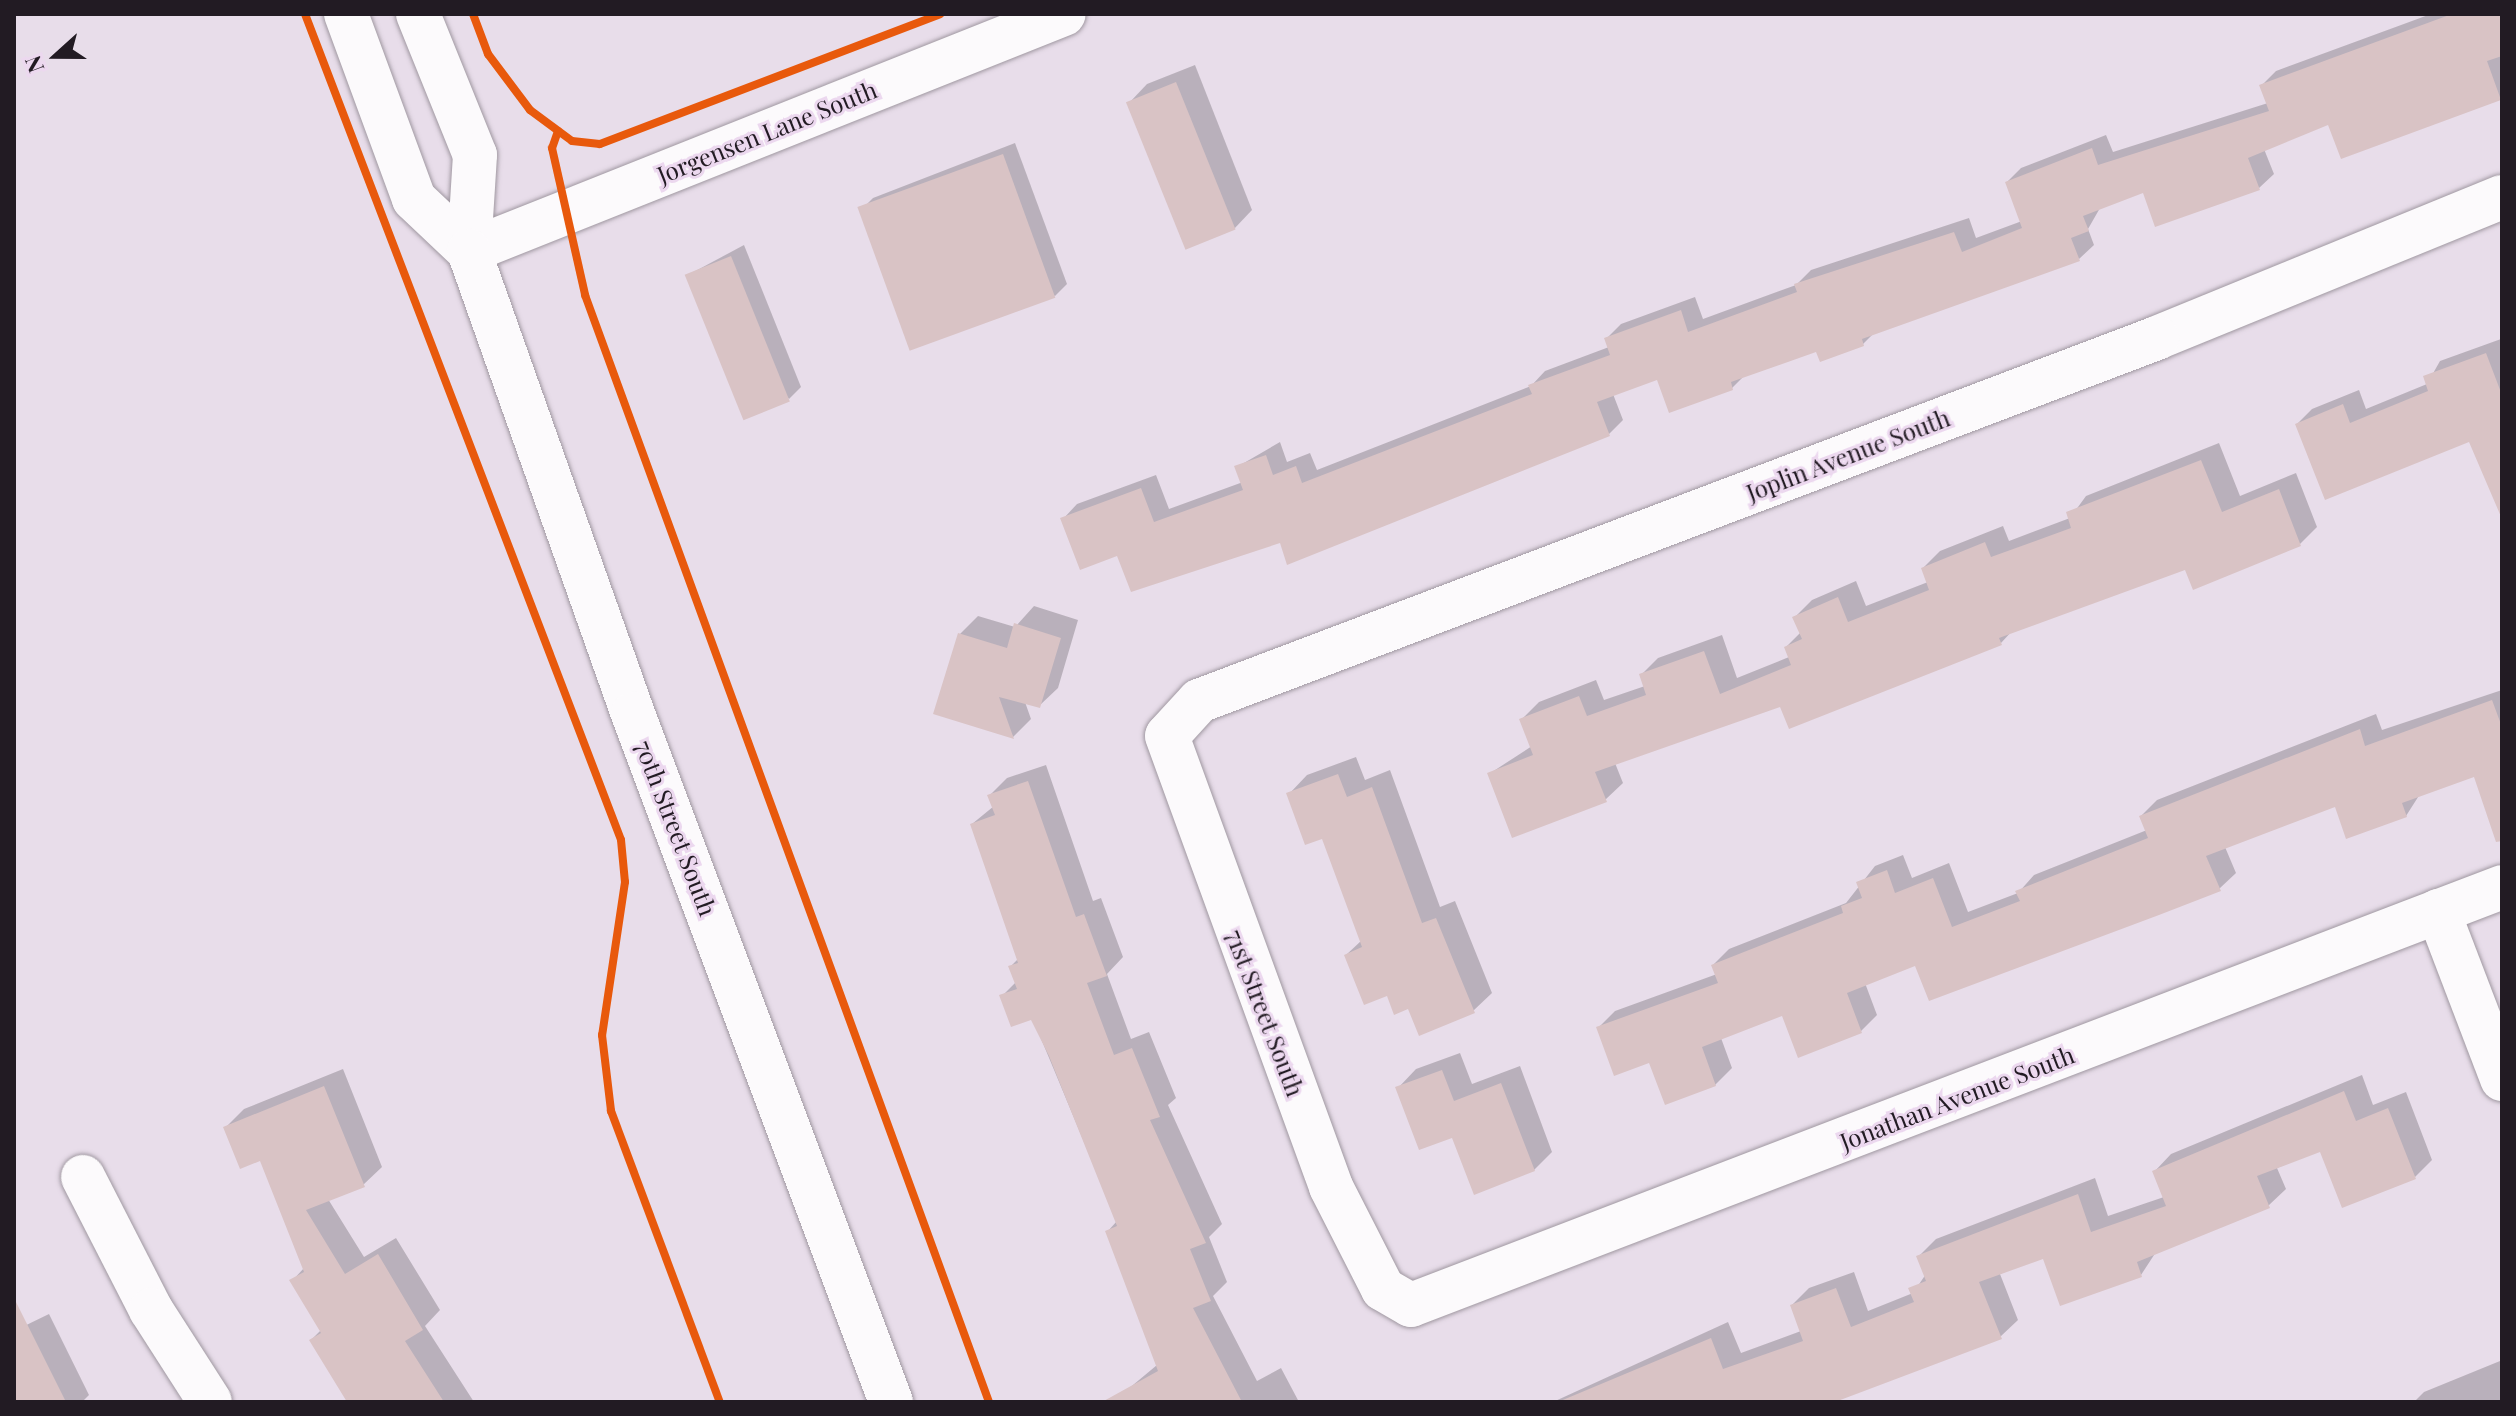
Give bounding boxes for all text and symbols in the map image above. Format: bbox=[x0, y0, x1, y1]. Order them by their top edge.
north arrow bbox=[16, 16, 96, 96]
text: N bbox=[17, 52, 50, 77]
street label: Jorgensen Lane South bbox=[653, 75, 881, 189]
street label: Joplin Avenue South bbox=[1742, 403, 1954, 507]
street label: 70th Street South bbox=[629, 736, 723, 920]
street label: 71st Street South bbox=[1220, 925, 1310, 1101]
street label: Jonathan Avenue South bbox=[1835, 1040, 2079, 1156]

